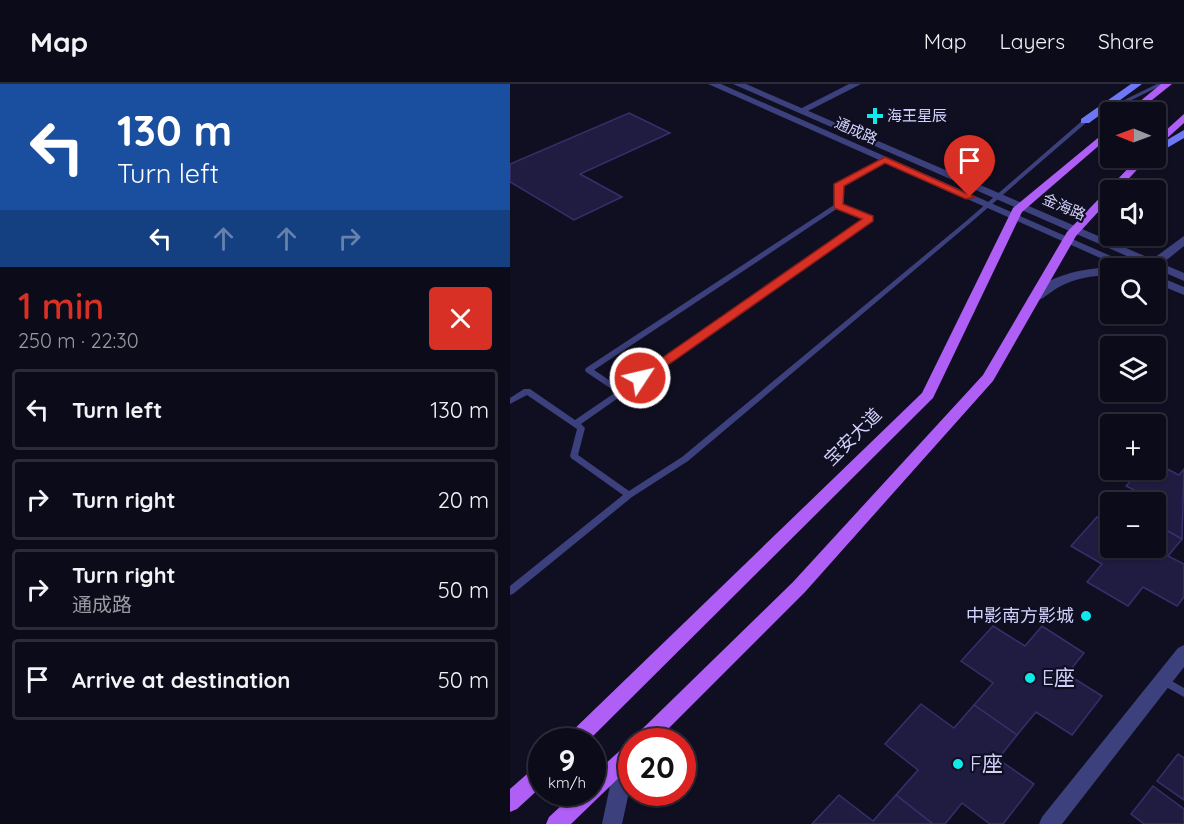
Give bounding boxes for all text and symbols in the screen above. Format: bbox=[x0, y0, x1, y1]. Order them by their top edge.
text: Map bbox=[30, 24, 88, 59]
text: Map bbox=[924, 28, 967, 54]
text: Layers bbox=[1000, 28, 1065, 54]
text: Share bbox=[1098, 28, 1154, 54]
north arrow bbox=[1100, 102, 1166, 168]
map controls bbox=[1100, 102, 1166, 558]
text: 130 m bbox=[117, 104, 232, 157]
place label: 海王星辰 bbox=[887, 106, 947, 125]
icon: left bbox=[18, 108, 96, 186]
marker: 海王星辰 bbox=[868, 109, 882, 123]
street label: 通成路 bbox=[832, 113, 881, 148]
pin bbox=[944, 135, 995, 197]
icon: arrive bbox=[953, 144, 986, 177]
text: Turn left bbox=[117, 156, 219, 190]
button: sound bbox=[1100, 180, 1166, 246]
street label: 金海路 bbox=[1040, 189, 1089, 224]
icon: left bbox=[144, 222, 177, 255]
icon: ahead bbox=[207, 222, 240, 255]
icon: ahead bbox=[270, 222, 303, 255]
icon: right bbox=[333, 222, 366, 255]
button: search bbox=[1100, 258, 1166, 324]
text: 1 min bbox=[18, 283, 104, 328]
button: close bbox=[429, 287, 492, 350]
text: 250 m · 22:30 bbox=[18, 328, 139, 353]
button: layers bbox=[1100, 336, 1166, 402]
position arrow bbox=[608, 346, 672, 410]
icon: left bbox=[21, 393, 54, 426]
text: Turn left bbox=[72, 396, 162, 424]
text: 130 m bbox=[430, 396, 489, 424]
street label: 宝安大道 bbox=[819, 403, 886, 470]
button: + bbox=[1100, 414, 1166, 480]
icon: right bbox=[21, 483, 54, 516]
text: Turn right bbox=[72, 486, 176, 514]
text: 20 m bbox=[438, 486, 489, 514]
button: − bbox=[1100, 492, 1166, 558]
text: Turn right bbox=[72, 561, 176, 589]
icon: right bbox=[21, 573, 54, 606]
text: 50 m bbox=[438, 576, 489, 604]
text: 通成路 bbox=[72, 592, 132, 617]
place label: 中影南方影城 bbox=[966, 604, 1074, 627]
marker: 中影南方影城 bbox=[1079, 609, 1093, 623]
icon: arrive bbox=[21, 663, 54, 696]
place label: E座 bbox=[1042, 664, 1075, 690]
text: Arrive at destination bbox=[72, 666, 290, 694]
text: 50 m bbox=[438, 666, 489, 694]
marker: E座 bbox=[1023, 671, 1037, 685]
speed limit sign: 20 bbox=[618, 728, 696, 806]
text: 9 bbox=[558, 741, 576, 779]
place label: F座 bbox=[970, 750, 1003, 776]
marker: F座 bbox=[951, 757, 965, 771]
text: km/h bbox=[548, 773, 586, 792]

